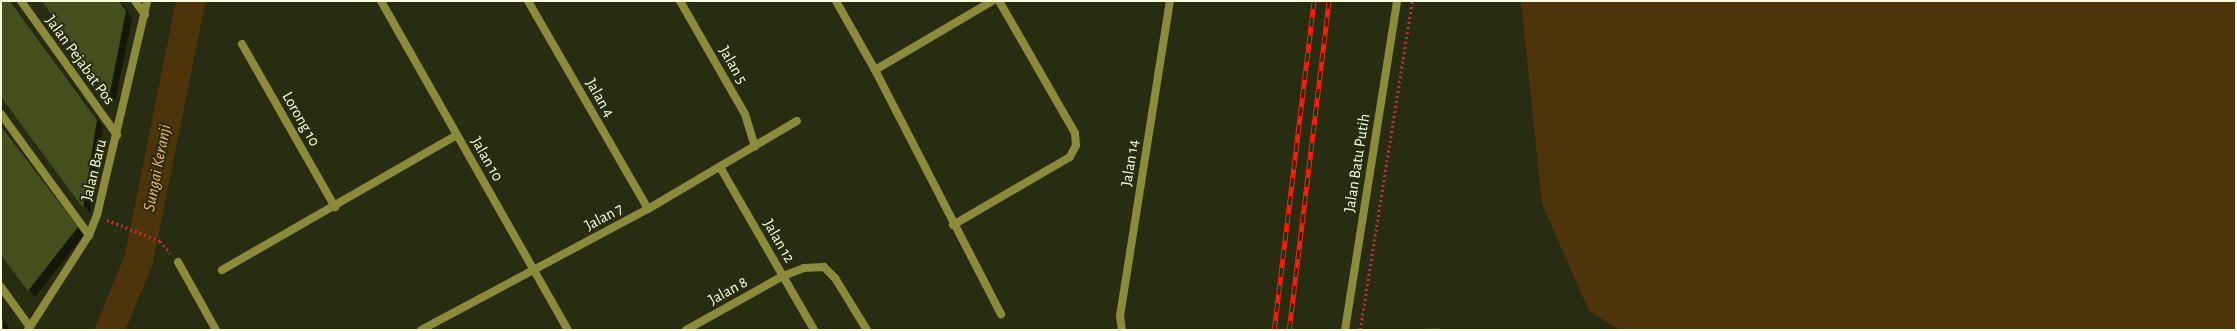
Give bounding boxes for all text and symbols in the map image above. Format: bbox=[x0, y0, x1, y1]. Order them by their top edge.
street label: Jalan Pejabat Pos bbox=[41, 12, 119, 108]
street label: Jalan 5 bbox=[714, 43, 752, 87]
street label: Jalan 4 bbox=[581, 75, 619, 121]
street label: Lorong 10 bbox=[278, 88, 324, 150]
street label: Jalan Batu Putih bbox=[1340, 112, 1374, 214]
water label: Sungai Keranji bbox=[139, 123, 175, 213]
street label: Jalan 10 bbox=[467, 133, 507, 185]
street label: Jalan Baru bbox=[77, 137, 111, 203]
street label: Jalan 14 bbox=[1117, 138, 1143, 188]
street label: Jalan 7 bbox=[581, 199, 627, 235]
street label: Jalan 12 bbox=[759, 216, 799, 266]
street label: Jalan 8 bbox=[705, 272, 751, 310]

